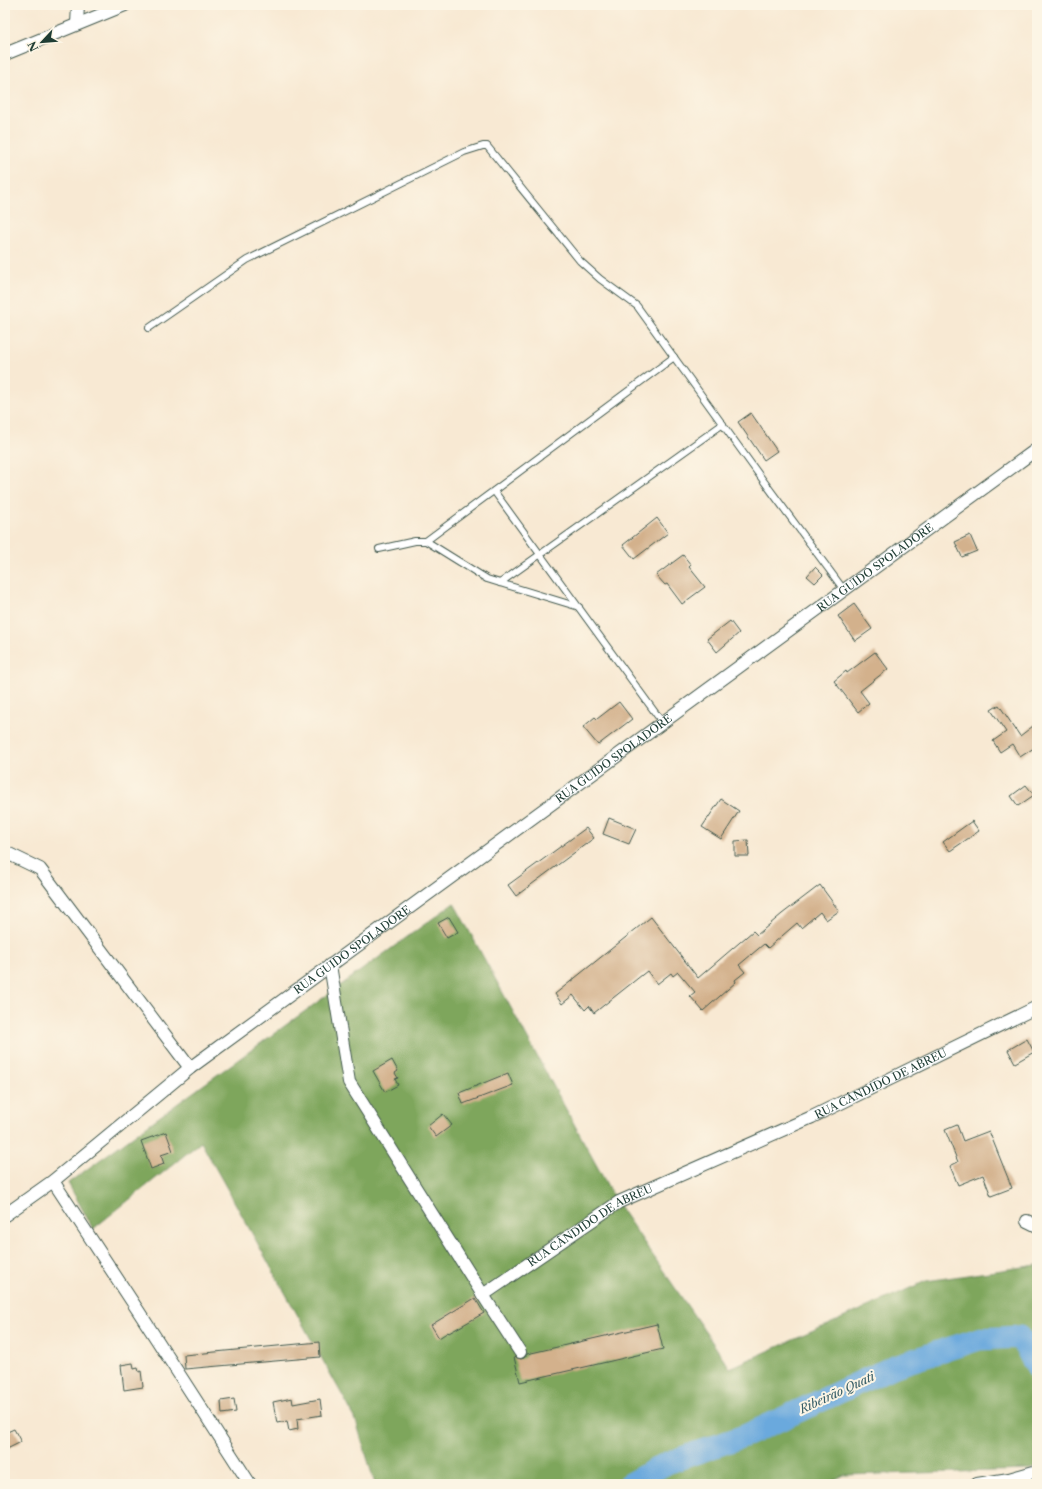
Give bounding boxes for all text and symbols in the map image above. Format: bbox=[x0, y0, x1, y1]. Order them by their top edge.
north arrow bbox=[22, 22, 62, 62]
text: N bbox=[24, 39, 41, 54]
street label: RUA GUIDO SPOLADORE bbox=[814, 520, 937, 615]
street label: RUA GUIDO SPOLADORE bbox=[552, 711, 675, 806]
street label: RUA GUIDO SPOLADORE bbox=[291, 902, 413, 997]
street label: RUA CÂNDIDO DE ABREU bbox=[812, 1045, 949, 1122]
street label: RUA CÂNDIDO DE ABREU bbox=[525, 1181, 655, 1270]
water label: Ribeirão Quati bbox=[796, 1368, 878, 1417]

